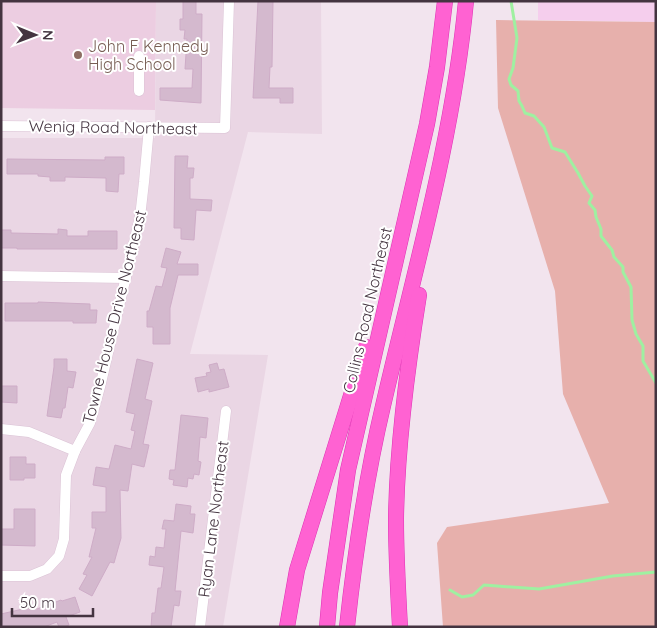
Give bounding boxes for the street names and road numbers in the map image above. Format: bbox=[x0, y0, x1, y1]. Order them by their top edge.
street label: Wenig Road Northeast bbox=[28, 116, 198, 138]
street label: Towne House Drive Northeast bbox=[78, 208, 150, 426]
street label: Collins Road Northeast bbox=[338, 225, 396, 395]
street label: Ryan Lane Northeast bbox=[193, 440, 233, 598]

